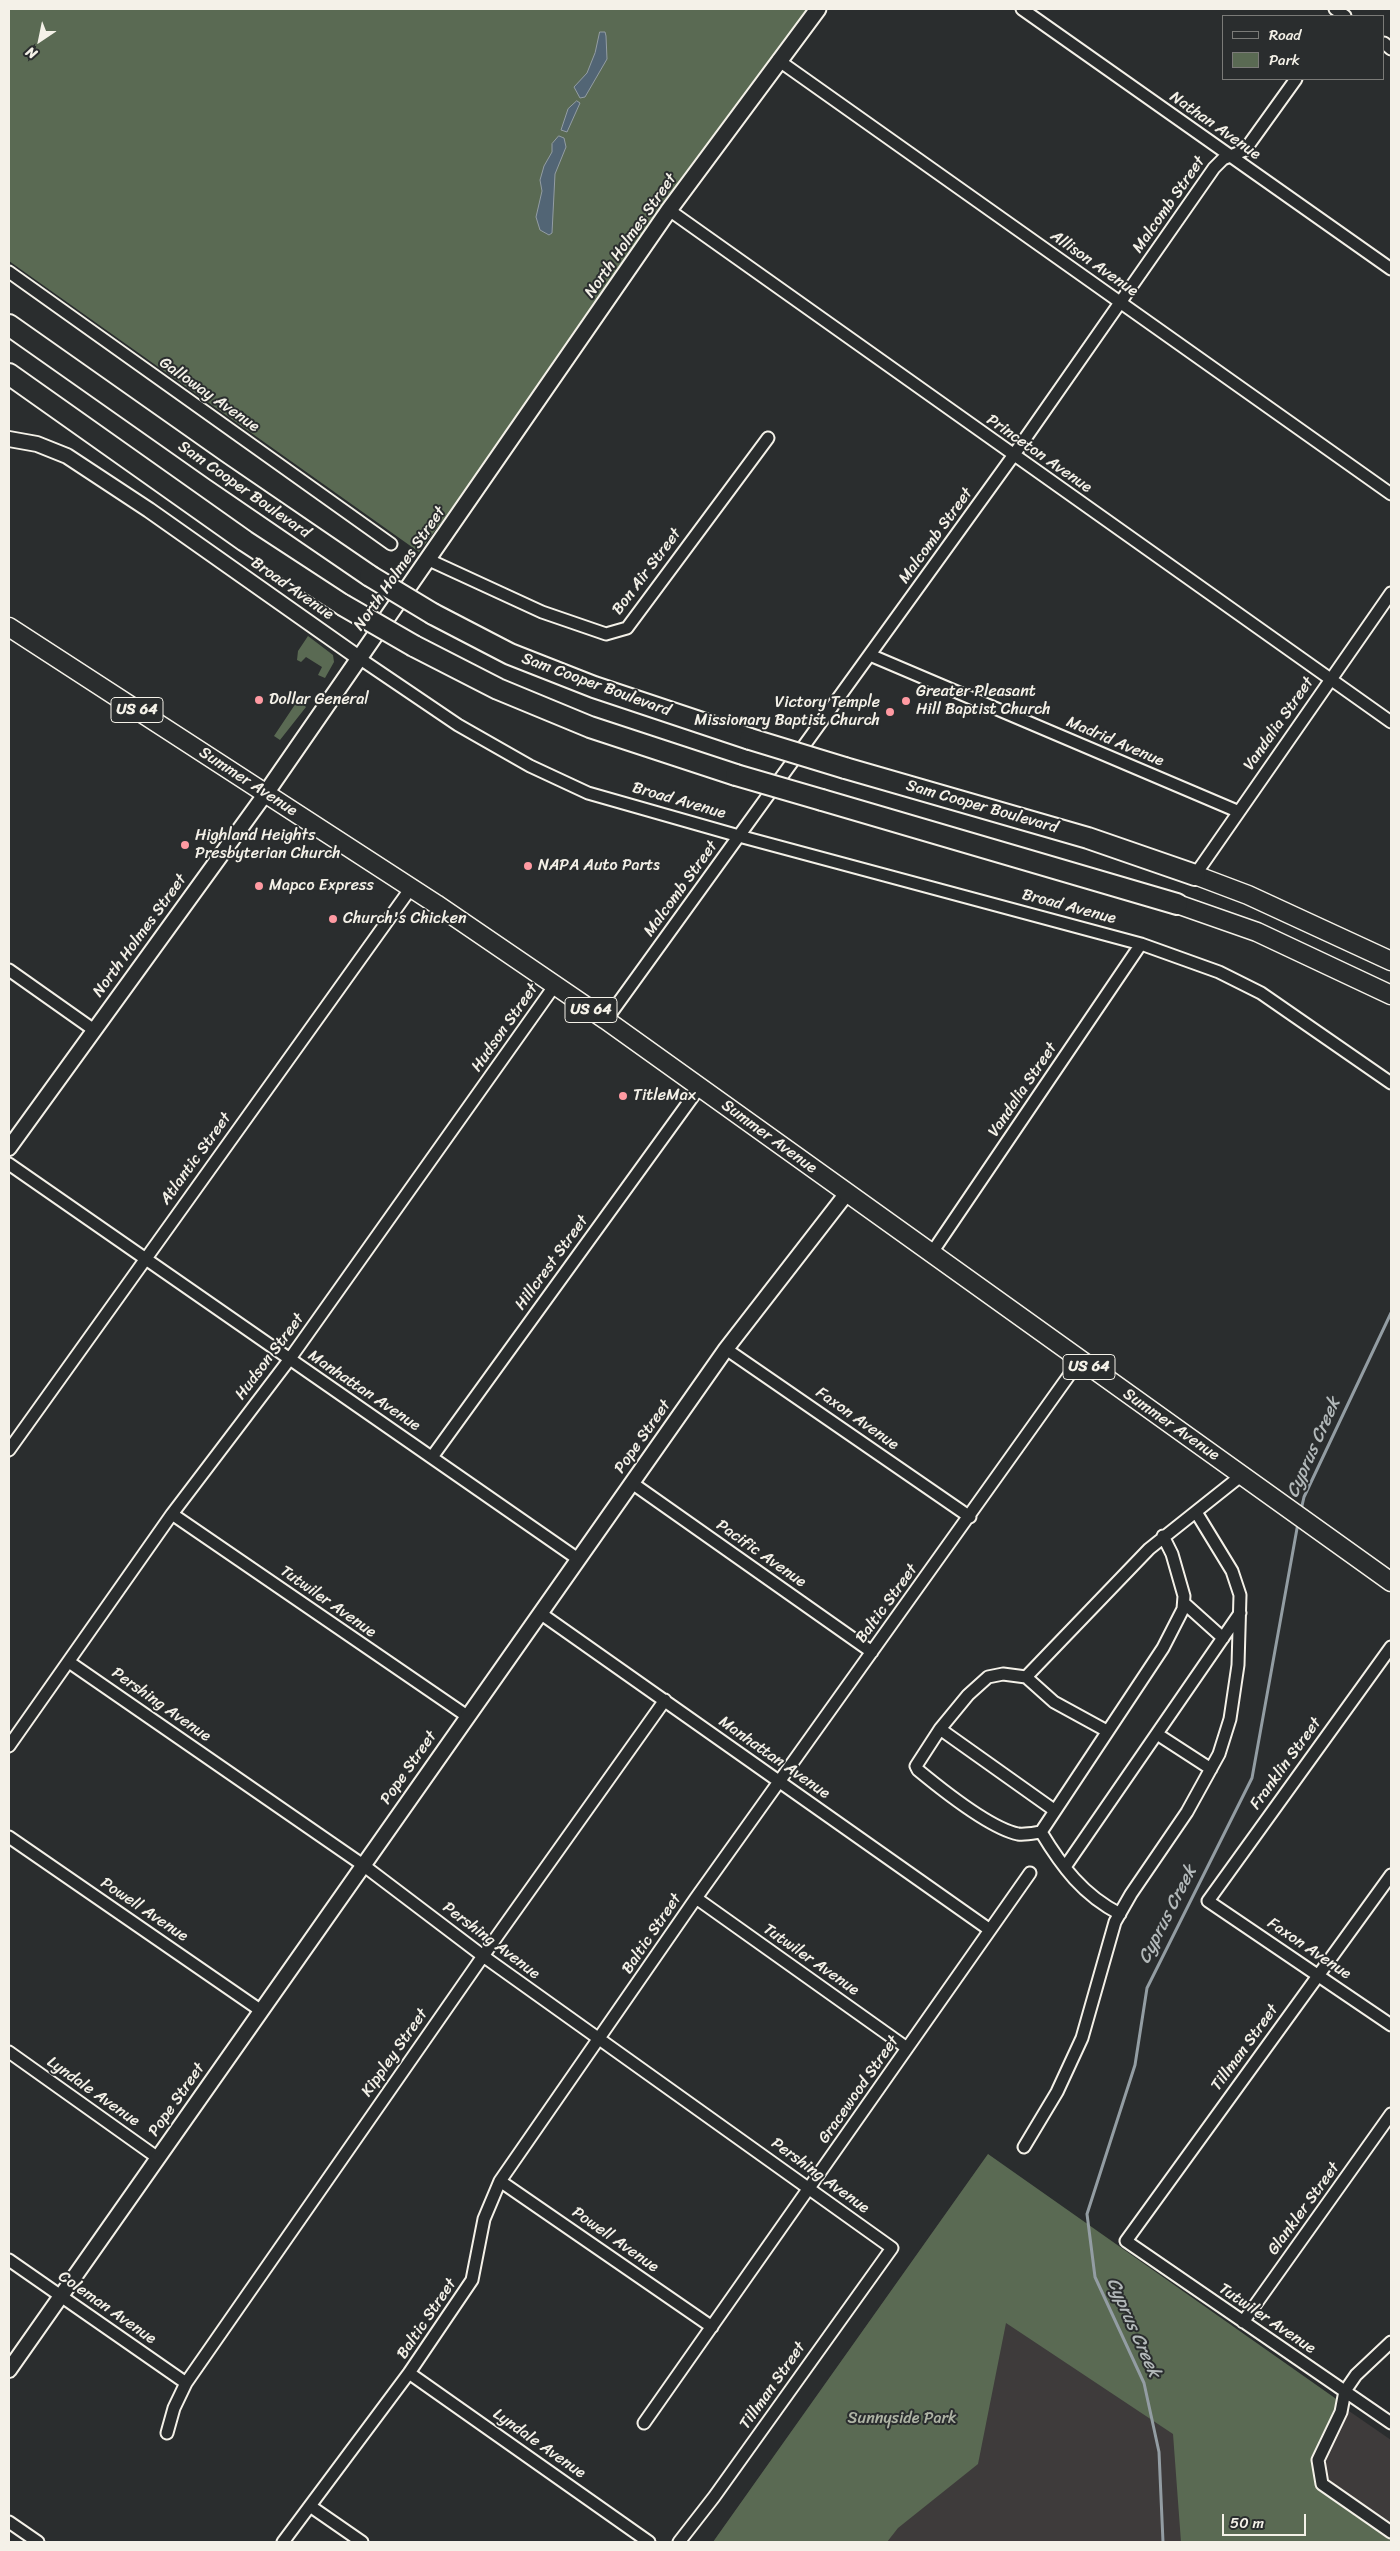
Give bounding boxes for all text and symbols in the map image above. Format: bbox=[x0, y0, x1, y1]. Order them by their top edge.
north arrow bbox=[15, 15, 65, 65]
legend bbox=[1222, 15, 1385, 80]
text: Road bbox=[1269, 22, 1301, 48]
text: N bbox=[20, 40, 42, 66]
text: Park bbox=[1269, 47, 1300, 73]
street label: Nathan Avenue bbox=[1166, 88, 1264, 164]
street label: Malcomb Street bbox=[1129, 153, 1209, 257]
street label: North Holmes Street bbox=[581, 170, 681, 302]
street label: Allison Avenue bbox=[1046, 227, 1142, 301]
street label: Galloway Avenue bbox=[155, 353, 263, 437]
street label: Princeton Avenue bbox=[983, 410, 1095, 498]
street label: Sam Cooper Boulevard bbox=[174, 437, 314, 543]
street label: Malcomb Street bbox=[895, 484, 977, 588]
street label: North Holmes Street bbox=[350, 503, 450, 635]
street label: Bon Air Street bbox=[608, 525, 686, 619]
street label: Broad Avenue bbox=[247, 553, 337, 625]
street label: Sam Cooper Boulevard bbox=[519, 649, 673, 721]
street label: Vandalia Street bbox=[1240, 674, 1318, 774]
place label: Greater Pleasant Hill Baptist Church bbox=[916, 682, 1051, 720]
place label: Dollar General bbox=[269, 690, 369, 710]
place label: Victory Temple Missionary Baptist Church bbox=[694, 693, 880, 731]
marker: Dollar General bbox=[253, 694, 265, 706]
marker: Greater Pleasant Hill Baptist Church bbox=[900, 695, 912, 707]
road number: US 64 bbox=[111, 698, 163, 722]
marker: Victory Temple Missionary Baptist Church bbox=[884, 706, 896, 718]
street label: Madrid Avenue bbox=[1063, 713, 1167, 771]
street label: Summer Avenue bbox=[195, 743, 301, 821]
street label: Sam Cooper Boulevard bbox=[904, 776, 1060, 838]
street label: Broad Avenue bbox=[630, 778, 728, 824]
place label: Highland Heights Presbyterian Church bbox=[195, 826, 341, 864]
street label: Malcomb Street bbox=[640, 837, 722, 941]
marker: Highland Heights Presbyterian Church bbox=[179, 839, 191, 851]
place label: NAPA Auto Parts bbox=[538, 856, 660, 876]
marker: NAPA Auto Parts bbox=[522, 860, 534, 872]
street label: North Holmes Street bbox=[89, 871, 191, 1001]
place label: Mapco Express bbox=[269, 876, 374, 896]
marker: Mapco Express bbox=[253, 880, 265, 892]
street label: Broad Avenue bbox=[1020, 885, 1118, 929]
place label: Church's Chicken bbox=[343, 909, 467, 929]
marker: Church's Chicken bbox=[327, 913, 339, 925]
street label: Hudson Street bbox=[468, 980, 542, 1076]
road number: US 64 bbox=[565, 998, 617, 1022]
street label: Vandalia Street bbox=[985, 1039, 1061, 1141]
place label: TitleMax bbox=[633, 1086, 696, 1106]
marker: TitleMax bbox=[617, 1090, 629, 1102]
street label: Summer Avenue bbox=[718, 1096, 820, 1178]
street label: Atlantic Street bbox=[156, 1109, 236, 1209]
street label: Hillcrest Street bbox=[511, 1212, 593, 1314]
street label: Hudson Street bbox=[231, 1310, 309, 1404]
street label: Manhattan Avenue bbox=[304, 1346, 424, 1436]
road number: US 64 bbox=[1063, 1354, 1115, 1380]
street label: Faxon Avenue bbox=[812, 1383, 902, 1455]
street label: Summer Avenue bbox=[1119, 1385, 1223, 1465]
water label: Cyprus Creek bbox=[1282, 1395, 1346, 1501]
street label: Pope Street bbox=[611, 1397, 675, 1477]
street label: Pacific Avenue bbox=[712, 1516, 810, 1592]
street label: Baltic Street bbox=[852, 1561, 922, 1647]
street label: Tutwiler Avenue bbox=[276, 1562, 380, 1642]
street label: Pershing Avenue bbox=[108, 1664, 214, 1746]
street label: Manhattan Avenue bbox=[715, 1712, 833, 1804]
street label: Franklin Street bbox=[1246, 1714, 1326, 1814]
street label: Pope Street bbox=[377, 1728, 441, 1808]
water label: Cyprus Creek bbox=[1134, 1863, 1202, 1967]
street label: Powell Avenue bbox=[97, 1874, 191, 1946]
street label: Baltic Street bbox=[618, 1890, 686, 1978]
street label: Pershing Avenue bbox=[439, 1898, 543, 1984]
street label: Faxon Avenue bbox=[1263, 1914, 1355, 1984]
street label: Tutwiler Avenue bbox=[759, 1920, 863, 2000]
street label: Tillman Street bbox=[1207, 2001, 1283, 2095]
street label: Kippley Street bbox=[358, 2005, 432, 2101]
street label: Gracewood Street bbox=[815, 2032, 903, 2148]
street label: Lyndale Avenue bbox=[43, 2053, 143, 2131]
street label: Pope Street bbox=[145, 2060, 209, 2140]
street label: Pershing Avenue bbox=[767, 2134, 873, 2218]
street label: Glankler Street bbox=[1264, 2159, 1344, 2259]
street label: Powell Avenue bbox=[568, 2203, 662, 2277]
street label: Coleman Avenue bbox=[54, 2267, 160, 2349]
street label: Baltic Street bbox=[393, 2275, 461, 2363]
water label: Cyprus Creek bbox=[1101, 2275, 1165, 2381]
street label: Tutwiler Avenue bbox=[1215, 2280, 1319, 2358]
street label: Tillman Street bbox=[736, 2339, 810, 2433]
street label: Lyndale Avenue bbox=[489, 2405, 589, 2483]
park label: Sunnyside Park bbox=[848, 2409, 956, 2429]
scale bar bbox=[1225, 2504, 1309, 2536]
text: 50 m bbox=[1230, 2510, 1264, 2536]

